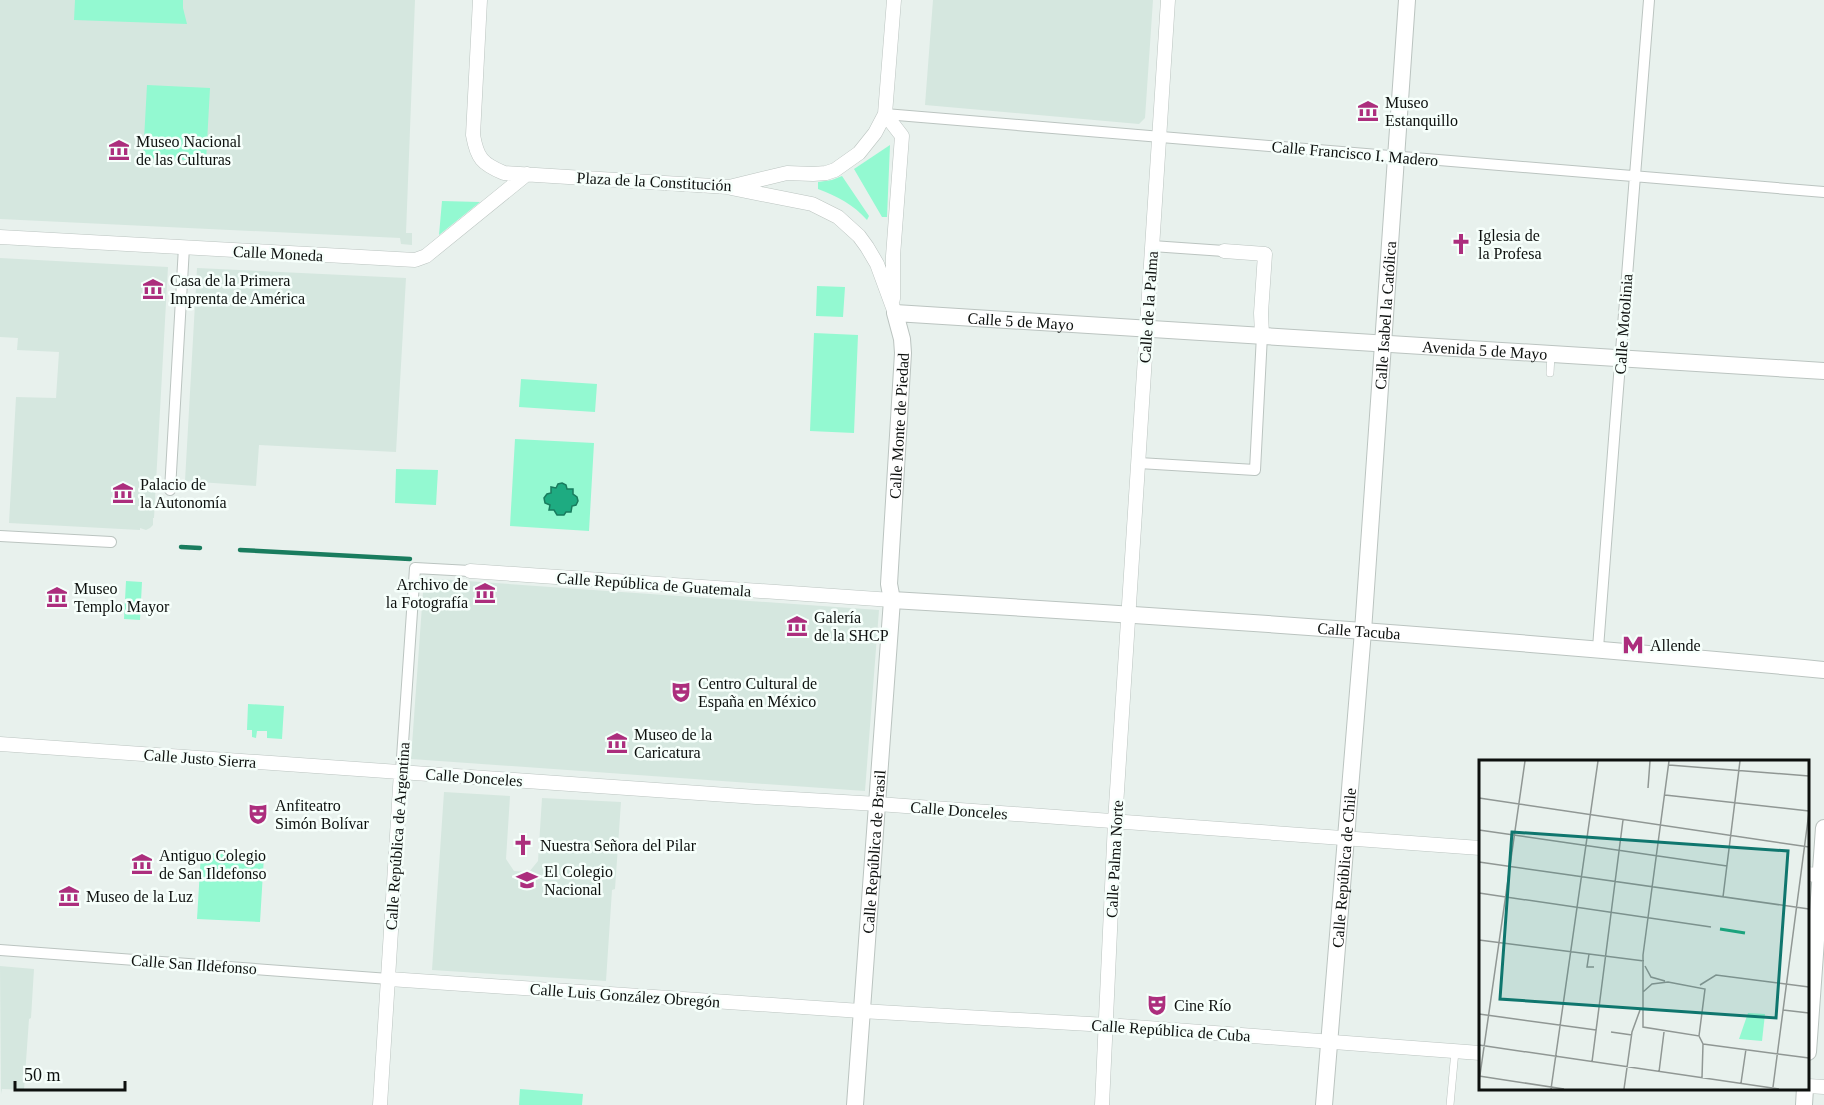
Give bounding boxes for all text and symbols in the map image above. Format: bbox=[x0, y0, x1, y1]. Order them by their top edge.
place label: Museo Estanquillo bbox=[1385, 94, 1458, 130]
museum icon: Museo Estanquillo bbox=[1356, 99, 1380, 123]
place label: Museo Nacional de las Culturas bbox=[136, 133, 242, 168]
museum icon: Museo Nacional de las Culturas bbox=[107, 138, 131, 162]
street label: Calle Francisco I. Madero bbox=[1271, 138, 1439, 169]
street label: Plaza de la Constitución bbox=[576, 169, 732, 194]
place label: Iglesia de la Profesa bbox=[1478, 227, 1542, 262]
church icon: Iglesia de la Profesa bbox=[1449, 232, 1473, 256]
street label: Calle Isabel la Católica bbox=[1372, 241, 1399, 390]
street label: Calle Moneda bbox=[232, 243, 323, 264]
street label: Calle de la Palma bbox=[1136, 250, 1161, 364]
place label: Casa de la Primera Imprenta de América bbox=[170, 272, 305, 308]
street label: Calle Motolinia bbox=[1612, 273, 1635, 375]
museum icon: Casa de la Primera Imprenta de América bbox=[141, 277, 165, 301]
street label: Calle 5 de Mayo bbox=[967, 310, 1074, 334]
street label: Avenida 5 de Mayo bbox=[1422, 338, 1548, 363]
street label: Calle Monte de Piedad bbox=[886, 352, 912, 499]
place label: Palacio de la Autonomía bbox=[140, 476, 227, 511]
museum icon: Palacio de la Autonomía bbox=[111, 481, 135, 505]
street label: Calle República de Guatemala bbox=[556, 569, 752, 601]
place label: Archivo de la Fotografía bbox=[386, 576, 468, 612]
place label: Museo Templo Mayor bbox=[74, 580, 170, 616]
museum icon: Archivo de la Fotografía bbox=[473, 581, 497, 605]
museum icon: Museo Templo Mayor bbox=[45, 585, 69, 609]
place label: Galería de la SHCP bbox=[814, 609, 889, 644]
museum icon: Galería de la SHCP bbox=[785, 614, 809, 638]
street label: Calle Tacuba bbox=[1317, 620, 1401, 643]
metro station icon: Allende bbox=[1621, 633, 1645, 657]
place label: Allende bbox=[1650, 637, 1701, 654]
place label: Centro Cultural de España en México bbox=[698, 675, 817, 711]
theatre icon: Centro Cultural de España en México bbox=[669, 680, 693, 704]
place label: Museo de la Caricatura bbox=[634, 726, 712, 761]
museum icon: Museo de la Caricatura bbox=[605, 731, 629, 755]
street label: Calle República de Argentina bbox=[382, 741, 414, 931]
street label: Calle Justo Sierra bbox=[143, 746, 257, 771]
inset map bbox=[1479, 760, 1809, 1090]
street label: Calle Donceles bbox=[425, 766, 523, 789]
street label: Calle República de Brasil bbox=[860, 769, 889, 934]
street label: Calle República de Chile bbox=[1329, 787, 1359, 949]
place label: Anfiteatro Simón Bolívar bbox=[275, 797, 369, 832]
street label: Calle Donceles bbox=[910, 799, 1008, 822]
street label: Calle Palma Norte bbox=[1103, 800, 1126, 918]
theatre icon: Anfiteatro Simón Bolívar bbox=[246, 802, 270, 826]
church icon: Nuestra Señora del Pilar bbox=[511, 833, 535, 857]
place label: Nuestra Señora del Pilar bbox=[540, 837, 697, 854]
place label: Antiguo Colegio de San Ildefonso bbox=[159, 847, 267, 882]
museum icon: Antiguo Colegio de San Ildefonso bbox=[130, 852, 154, 876]
place label: El Colegio Nacional bbox=[544, 863, 613, 898]
school or university icon: El Colegio Nacional bbox=[515, 868, 539, 892]
museum icon: Museo de la Luz bbox=[57, 884, 81, 908]
place label: Museo de la Luz bbox=[86, 888, 193, 905]
street label: Calle San Ildefonso bbox=[130, 952, 258, 977]
street label: Calle Luis González Obregón bbox=[529, 980, 721, 1012]
theatre icon: Cine Río bbox=[1145, 993, 1169, 1017]
place label: Cine Río bbox=[1174, 997, 1231, 1014]
street label: Calle República de Cuba bbox=[1091, 1016, 1251, 1046]
scale bar bbox=[15, 1054, 124, 1092]
text: 50 m bbox=[24, 1065, 61, 1085]

